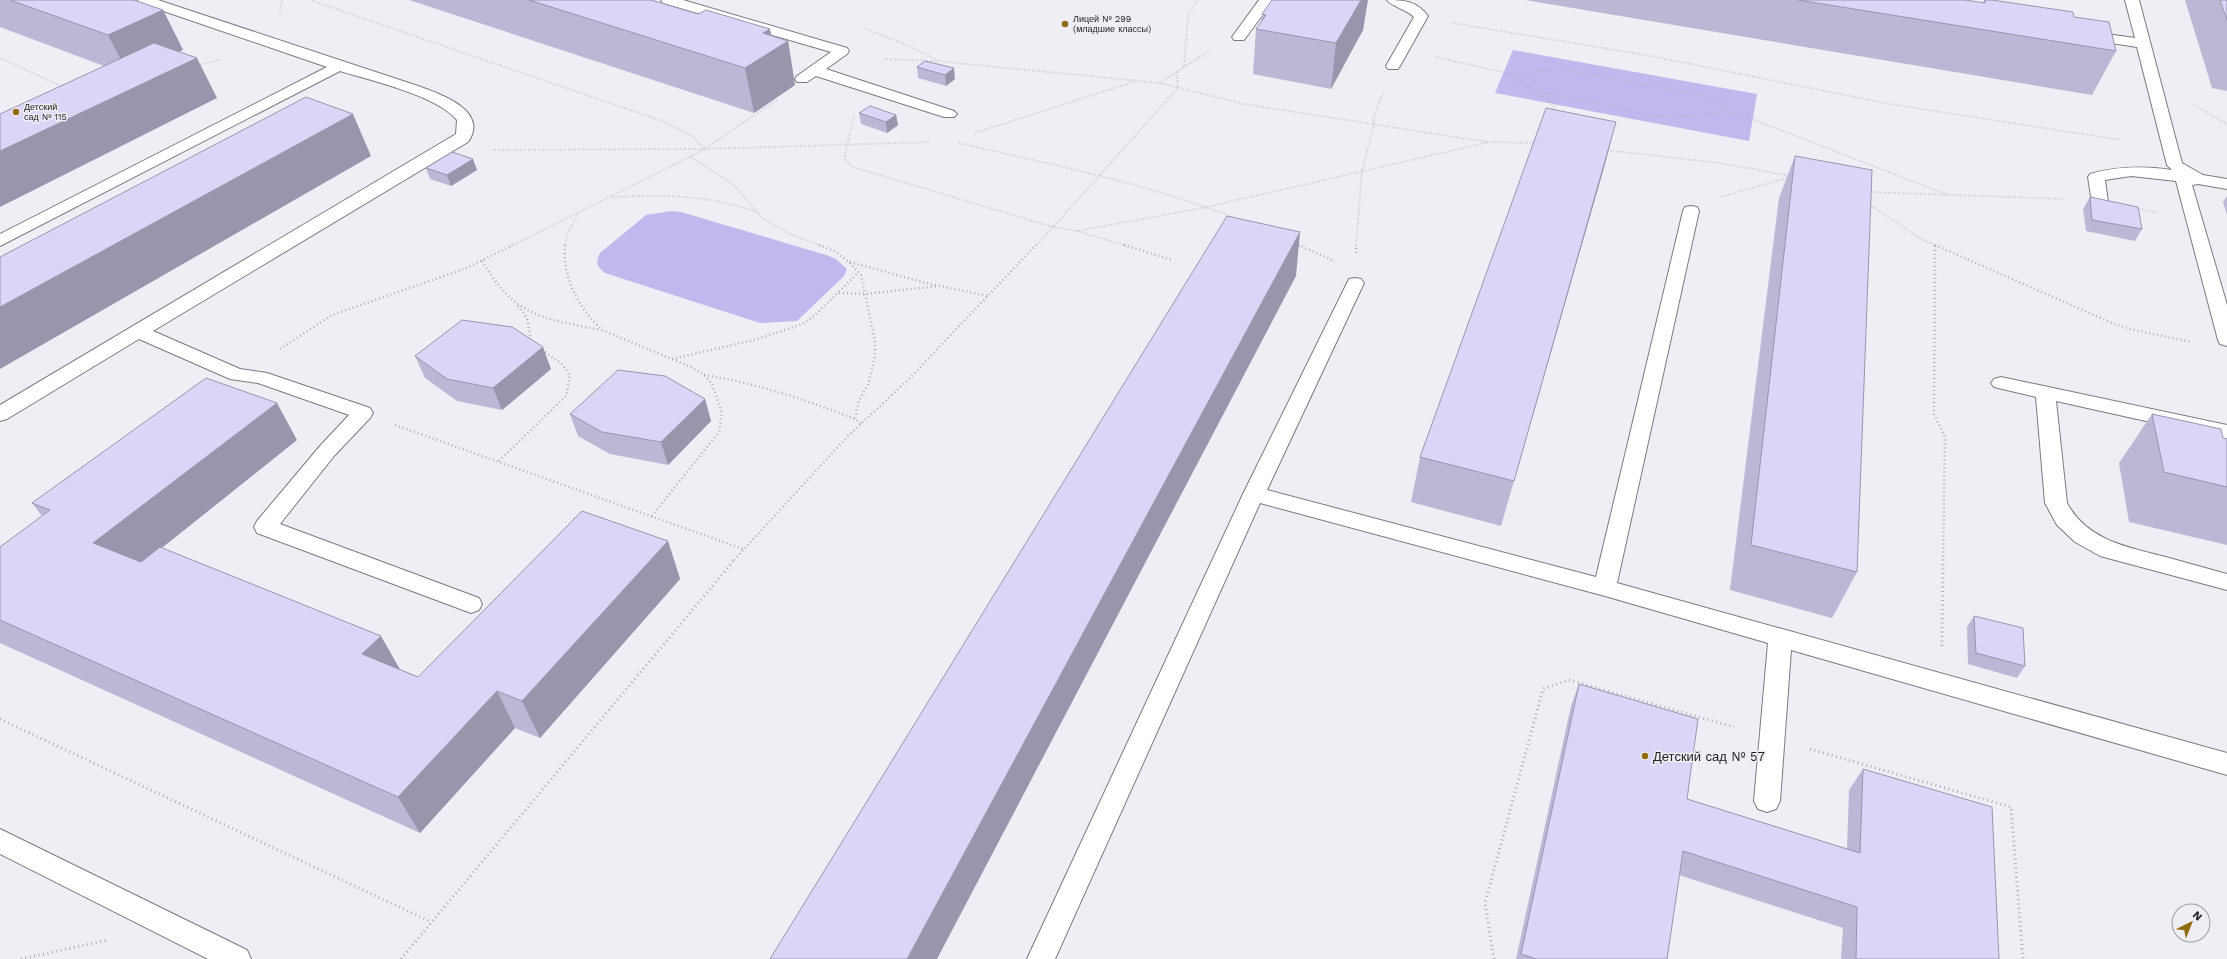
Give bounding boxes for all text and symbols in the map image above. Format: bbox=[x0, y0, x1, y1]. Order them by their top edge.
place label: Лицей № 299 (младшие классы) bbox=[1073, 14, 1151, 34]
marker: Лицей № 299 (младшие классы) bbox=[1060, 19, 1070, 29]
place label: Детский сад № 115 bbox=[24, 102, 67, 122]
marker: Детский сад № 115 bbox=[11, 107, 21, 117]
place label: Детский сад № 57 bbox=[1653, 749, 1765, 764]
marker: Детский сад № 57 bbox=[1640, 751, 1650, 761]
north arrow bbox=[2171, 903, 2211, 943]
text: N bbox=[2190, 909, 2205, 924]

